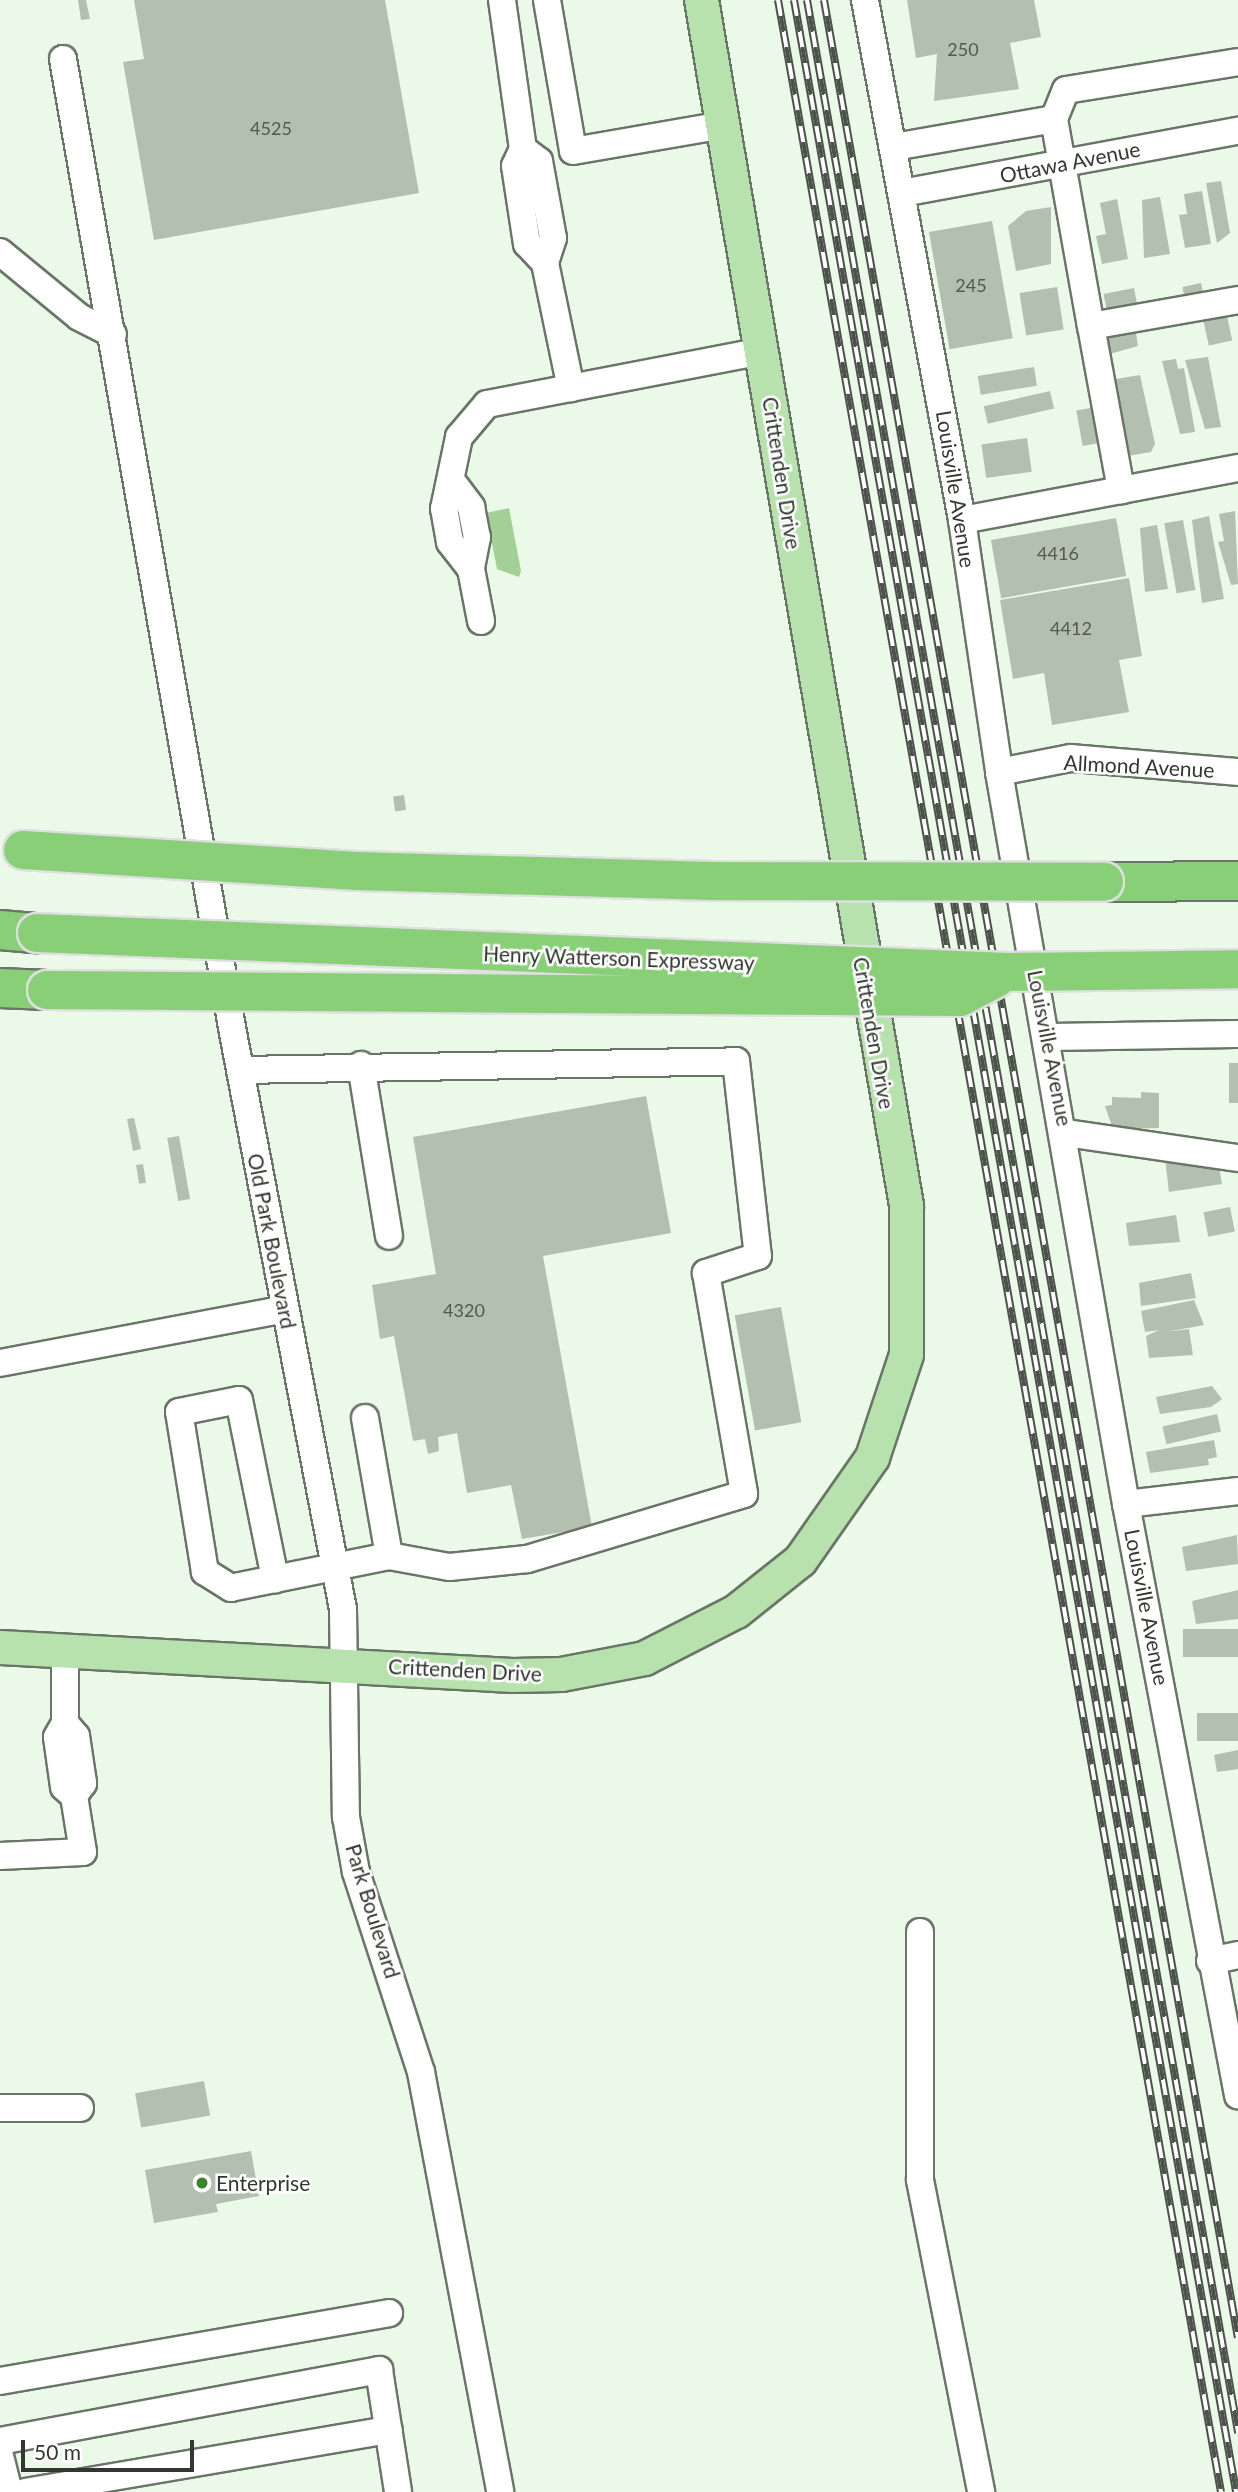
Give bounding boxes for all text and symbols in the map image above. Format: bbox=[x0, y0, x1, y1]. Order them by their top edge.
house number: 250 bbox=[947, 38, 979, 60]
house number: 4525 bbox=[250, 117, 292, 139]
street label: Ottawa Avenue bbox=[997, 136, 1143, 188]
house number: 245 bbox=[955, 274, 987, 296]
street label: Crittenden Drive bbox=[758, 395, 806, 551]
street label: Louisville Avenue bbox=[931, 408, 981, 570]
house number: 4416 bbox=[1037, 542, 1079, 564]
house number: 4412 bbox=[1050, 617, 1092, 639]
street label: Allmond Avenue bbox=[1063, 749, 1215, 783]
street label: Henry Watterson Expressway bbox=[482, 941, 756, 975]
street label: Crittenden Drive bbox=[848, 955, 900, 1111]
street label: Louisville Avenue bbox=[1022, 967, 1078, 1129]
street label: Old Park Boulevard bbox=[243, 1151, 301, 1331]
house number: 4320 bbox=[443, 1299, 485, 1321]
street label: Louisville Avenue bbox=[1119, 1526, 1175, 1688]
street label: Crittenden Drive bbox=[388, 1653, 542, 1687]
street label: Park Boulevard bbox=[341, 1841, 405, 1981]
place label: Enterprise bbox=[216, 2170, 310, 2196]
marker: Enterprise bbox=[194, 2175, 210, 2191]
scale bar bbox=[24, 2426, 198, 2470]
text: 50 m bbox=[34, 2439, 81, 2464]

